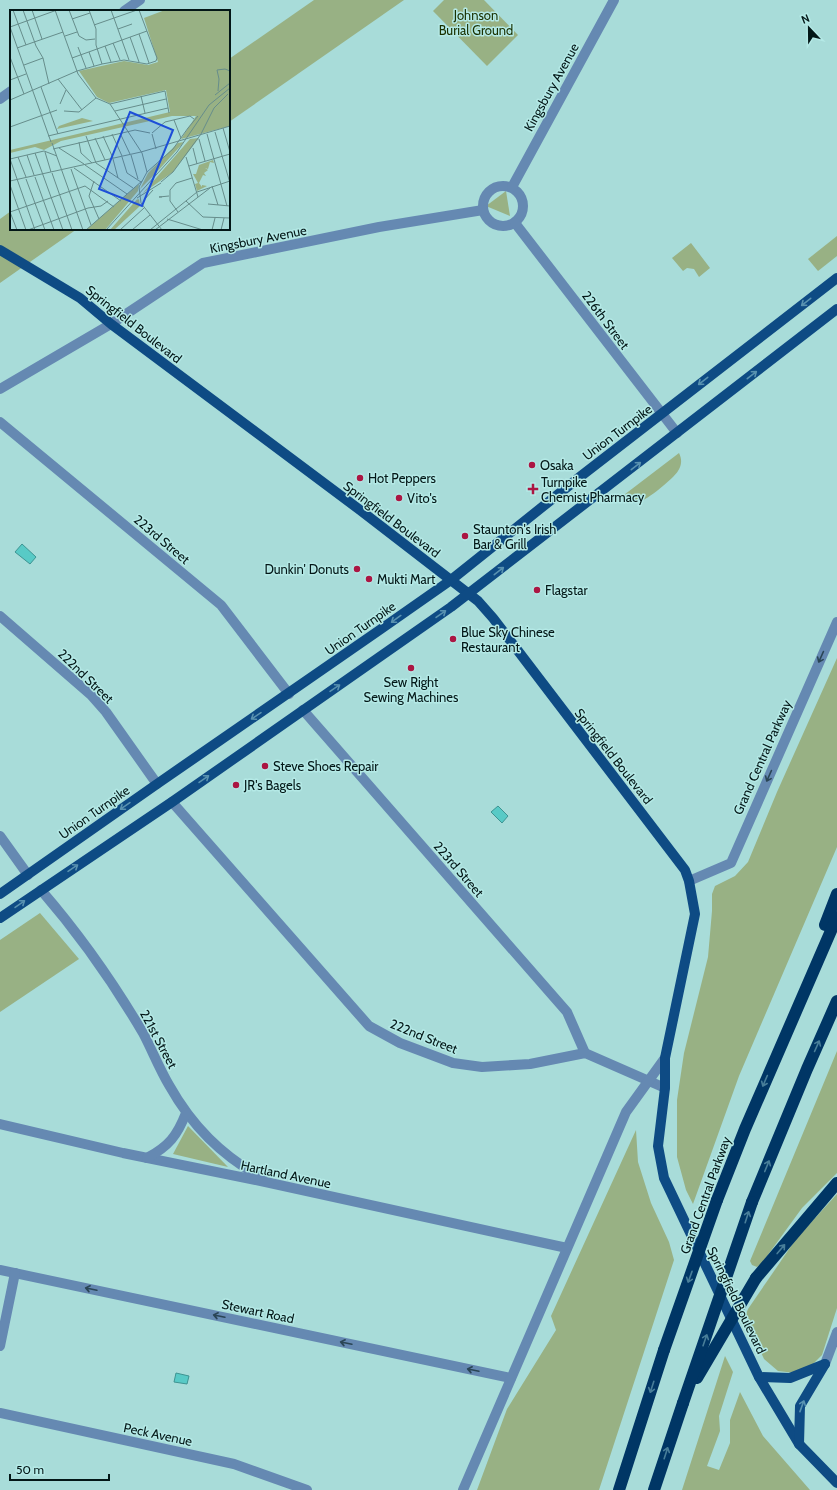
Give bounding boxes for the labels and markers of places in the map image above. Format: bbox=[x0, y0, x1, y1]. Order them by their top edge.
place label: Osaka bbox=[540, 457, 574, 473]
marker: Osaka bbox=[527, 460, 537, 470]
place label: Hot Peppers bbox=[368, 470, 437, 486]
marker: Hot Peppers bbox=[355, 473, 365, 483]
place label: Turnpike Chemist Pharmacy bbox=[541, 474, 645, 505]
marker: Turnpike Chemist Pharmacy bbox=[528, 484, 538, 494]
place label: Vito's bbox=[407, 490, 438, 506]
marker: Vito's bbox=[394, 493, 404, 503]
place label: Staunton's Irish Bar & Grill bbox=[473, 521, 556, 552]
marker: Staunton's Irish Bar & Grill bbox=[460, 531, 470, 541]
place label: Dunkin' Donuts bbox=[264, 561, 350, 577]
marker: Dunkin' Donuts bbox=[352, 564, 362, 574]
place label: Mukti Mart bbox=[377, 571, 436, 587]
marker: Mukti Mart bbox=[364, 574, 374, 584]
place label: Flagstar bbox=[545, 582, 589, 598]
marker: Flagstar bbox=[532, 585, 542, 595]
place label: Blue Sky Chinese Restaurant bbox=[461, 624, 555, 655]
marker: Blue Sky Chinese Restaurant bbox=[448, 634, 458, 644]
marker: Sew Right Sewing Machines bbox=[406, 663, 416, 673]
place label: Sew Right Sewing Machines bbox=[364, 674, 459, 705]
place label: Steve Shoes Repair bbox=[273, 758, 379, 774]
marker: Steve Shoes Repair bbox=[260, 761, 270, 771]
place label: JR's Bagels bbox=[243, 777, 302, 793]
marker: JR's Bagels bbox=[231, 780, 241, 790]

